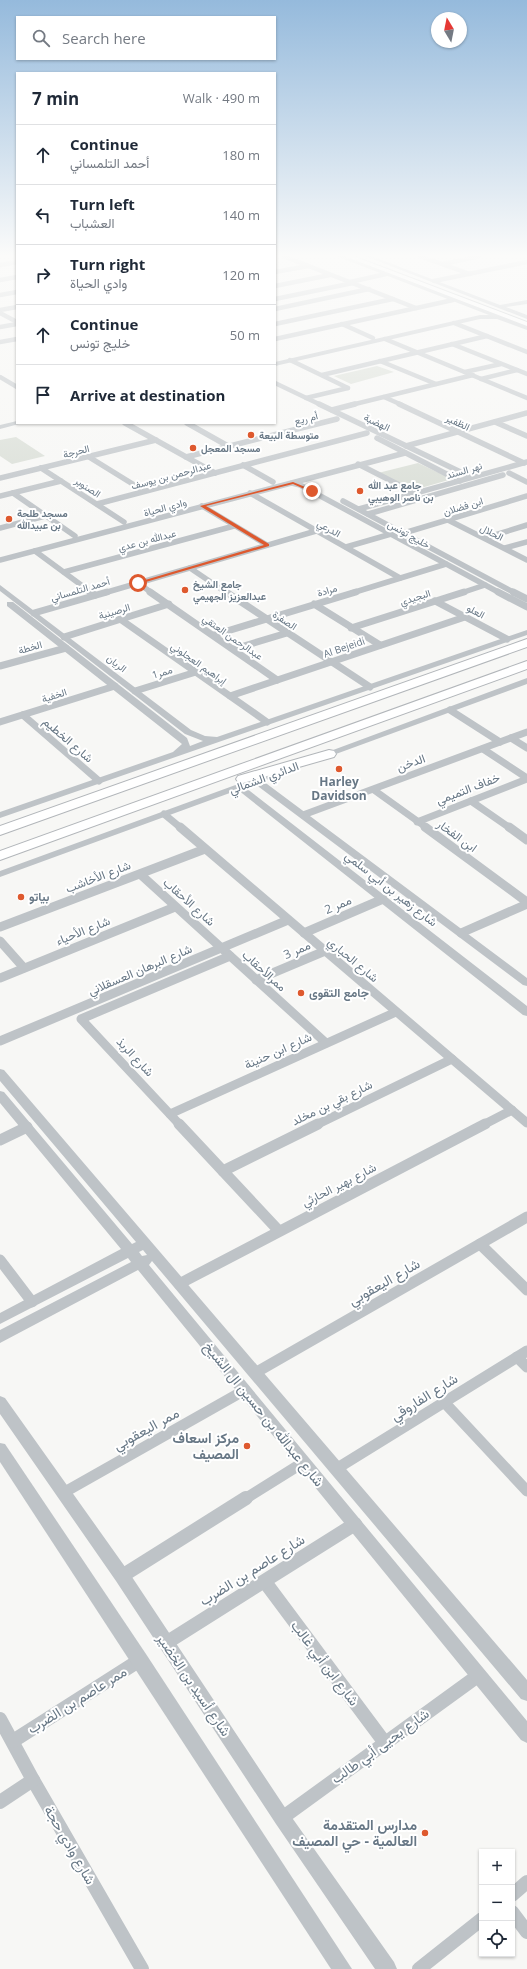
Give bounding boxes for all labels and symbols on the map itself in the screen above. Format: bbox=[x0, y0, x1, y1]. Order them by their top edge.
north arrow bbox=[431, 12, 467, 48]
street label: أم ريع bbox=[293, 408, 320, 428]
street label: الهضبة bbox=[362, 410, 392, 434]
street label: الظفير bbox=[443, 410, 472, 434]
place label: متوسطة البيعة bbox=[259, 428, 319, 442]
marker: متوسطة البيعة bbox=[246, 430, 256, 440]
street label: الحرجة bbox=[61, 441, 91, 461]
place label: مسجد المعجل bbox=[201, 441, 261, 455]
marker: مسجد المعجل bbox=[188, 443, 198, 453]
street label: عبدالرحمن بن يوسف bbox=[129, 458, 213, 492]
street label: نهر السند bbox=[444, 458, 484, 482]
street label: الصنوبر bbox=[71, 473, 104, 501]
place label: جامع عبد الله بن ناصر الوهيبي bbox=[368, 478, 433, 506]
route end bbox=[303, 482, 321, 500]
marker: جامع عبد الله بن ناصر الوهيبي bbox=[355, 486, 365, 496]
street label: ابن فضلان bbox=[441, 493, 485, 519]
street label: وادي الحياة bbox=[142, 495, 189, 521]
place label: مسجد طلحة بن عبيدالله bbox=[17, 506, 68, 532]
marker: مسجد طلحة بن عبيدالله bbox=[4, 514, 14, 524]
street label: الدرعي bbox=[314, 516, 343, 542]
street label: خليج تونس bbox=[385, 517, 433, 551]
street label: الحلال bbox=[478, 520, 506, 544]
street label: عبدالله بن عدي bbox=[116, 526, 178, 556]
street label: أحمد التلمساني bbox=[49, 574, 112, 606]
route start bbox=[129, 574, 147, 592]
place label: جامع الشيخ عبدالعزيز الجهيمي bbox=[193, 577, 266, 605]
street label: مرادة bbox=[315, 580, 339, 600]
marker: جامع الشيخ عبدالعزيز الجهيمي bbox=[180, 585, 190, 595]
street label: البجيدي bbox=[398, 585, 433, 610]
street label: الرصينية bbox=[96, 600, 132, 622]
street label: العلو bbox=[465, 600, 487, 622]
street label: الصفرة bbox=[270, 607, 300, 633]
street label: عبدالرحمن العتقي bbox=[199, 611, 266, 665]
street label: Al Bejeidi bbox=[321, 633, 367, 661]
street label: الخطة bbox=[17, 637, 43, 657]
street label: إبراهيم العجلوني bbox=[167, 639, 230, 689]
street label: الريان bbox=[104, 651, 130, 675]
street label: ممر1 bbox=[150, 662, 174, 682]
street label: الخفية bbox=[40, 684, 68, 706]
street label: شارع الخطيم bbox=[39, 713, 97, 767]
street label: الدخن bbox=[394, 750, 428, 776]
street label: الدائري الشمالي bbox=[227, 757, 302, 800]
marker: Harley Davidson bbox=[334, 764, 344, 774]
street label: خفاف التميمي bbox=[433, 769, 503, 810]
place label: Harley Davidson bbox=[311, 773, 367, 804]
street label: ابن الفخار bbox=[433, 815, 481, 856]
street label: شارع زهير بن أبي سلمي bbox=[340, 847, 441, 932]
street label: شارع الأخاشب bbox=[63, 856, 133, 898]
street label: شارع الأحقاب bbox=[159, 874, 219, 930]
place label: بياتو bbox=[29, 888, 50, 905]
street label: ممر 2 bbox=[322, 891, 354, 918]
marker: بياتو bbox=[16, 892, 26, 902]
street label: شارع الأحياء bbox=[53, 912, 113, 950]
street label: شارع الحباري bbox=[323, 933, 382, 987]
street label: ممر 3 bbox=[281, 936, 313, 963]
street label: شارع البرهان العسقلاني bbox=[85, 940, 195, 1001]
street label: ممرالأحقاب bbox=[238, 946, 290, 995]
place label: جامع التقوى bbox=[309, 984, 369, 1001]
marker: جامع التقوى bbox=[296, 988, 306, 998]
street label: شارع ابن حنينة bbox=[241, 1028, 315, 1074]
street label: شارع الربذ bbox=[112, 1033, 158, 1081]
street label: شارع بقي بن مخلد bbox=[289, 1076, 376, 1131]
street label: شارع بهير الحارثي bbox=[299, 1158, 380, 1212]
street label: شارع اليعقوبي bbox=[344, 1253, 425, 1312]
street label: شارع عبدالله بن حسين ال الشيخ bbox=[198, 1337, 329, 1491]
street label: شارع الفاروقي bbox=[386, 1368, 463, 1427]
street label: ممر اليعقوبي bbox=[109, 1403, 184, 1457]
place label: مركز اسعاف المصيف bbox=[173, 1428, 239, 1463]
marker: مركز اسعاف المصيف bbox=[242, 1441, 252, 1451]
street label: شارع عاصم بن الضرب bbox=[196, 1530, 309, 1611]
street label: شارع ابن أبي غالب bbox=[285, 1616, 364, 1711]
street label: شارع أسيد بن الخضير bbox=[151, 1629, 236, 1741]
street label: ممر عاصم بن الضرب bbox=[24, 1661, 130, 1738]
street label: شارع يحيى أبي طالب bbox=[327, 1704, 434, 1790]
street label: شارع وادي حجة bbox=[38, 1802, 101, 1889]
place label: مدارس المتقدمة العالمية - حي المصيف bbox=[292, 1815, 417, 1853]
marker: مدارس المتقدمة العالمية - حي المصيف bbox=[420, 1828, 430, 1838]

